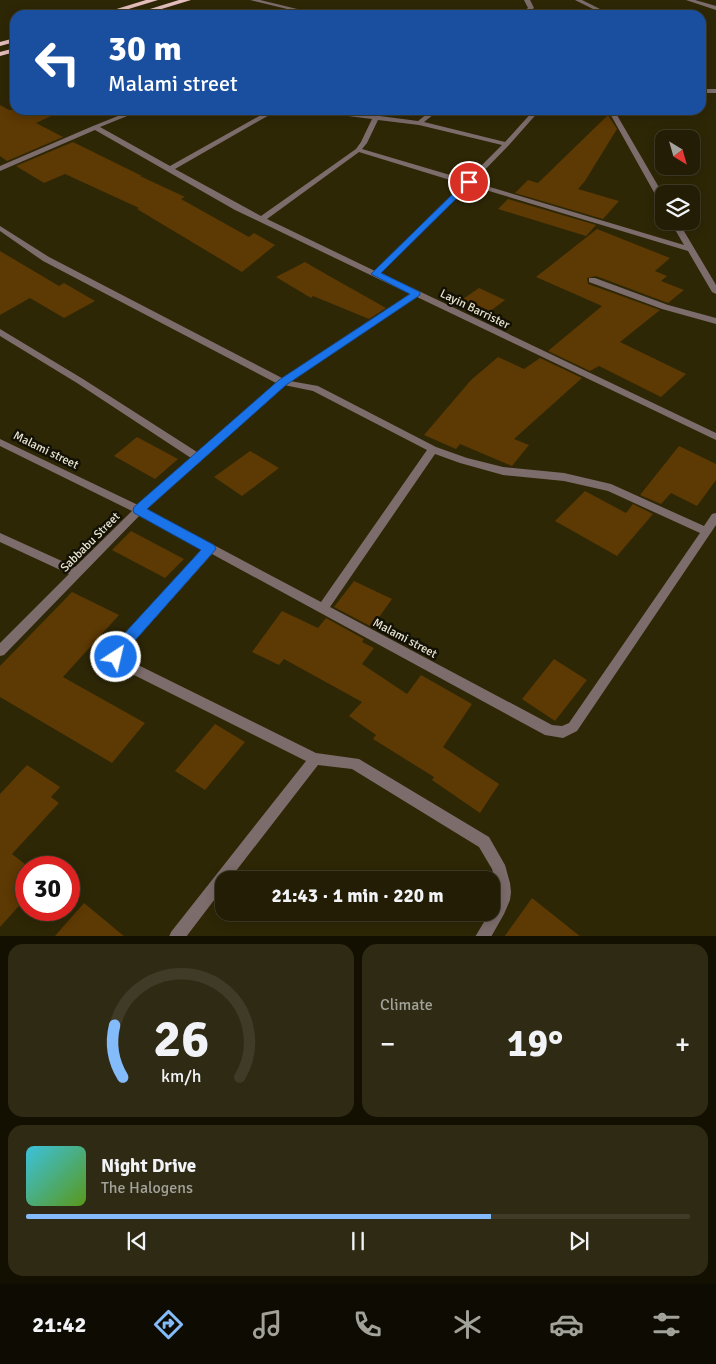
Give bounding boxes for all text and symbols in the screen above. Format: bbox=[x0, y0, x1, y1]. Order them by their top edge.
text: 30 m bbox=[108, 27, 182, 70]
icon: left bbox=[25, 30, 90, 95]
text: Malami street bbox=[108, 70, 238, 97]
north arrow bbox=[655, 130, 700, 175]
map controls bbox=[655, 130, 700, 230]
pin bbox=[448, 161, 490, 203]
icon: arrive bbox=[455, 168, 483, 196]
button: layers bbox=[655, 185, 700, 230]
street label: Layin Barrister bbox=[438, 286, 513, 333]
street label: Malami street bbox=[11, 428, 81, 473]
street label: Sabbabu Street bbox=[57, 509, 123, 575]
street label: Malami street bbox=[370, 615, 440, 662]
position arrow bbox=[89, 630, 141, 682]
speed limit sign: 30 bbox=[15, 856, 80, 921]
text: 21:43 · 1 min · 220 m bbox=[271, 884, 444, 908]
text: Climate bbox=[380, 995, 433, 1015]
text: 26 bbox=[153, 1007, 209, 1071]
text: 19° bbox=[507, 1020, 563, 1067]
text: − bbox=[380, 1027, 395, 1061]
text: + bbox=[675, 1027, 690, 1061]
text: km/h bbox=[161, 1065, 201, 1087]
text: Night Drive bbox=[101, 1154, 196, 1178]
text: The Halogens bbox=[101, 1178, 193, 1198]
icon: previous bbox=[123, 1227, 151, 1255]
icon: pause bbox=[344, 1227, 372, 1255]
icon: next bbox=[565, 1227, 593, 1255]
icon: directions bbox=[151, 1307, 186, 1342]
icon: music bbox=[250, 1307, 285, 1342]
icon: phone bbox=[350, 1307, 385, 1342]
icon: climate bbox=[450, 1307, 485, 1342]
icon: car bbox=[549, 1307, 584, 1342]
icon: filters bbox=[649, 1307, 684, 1342]
text: 21:42 bbox=[32, 1311, 86, 1338]

